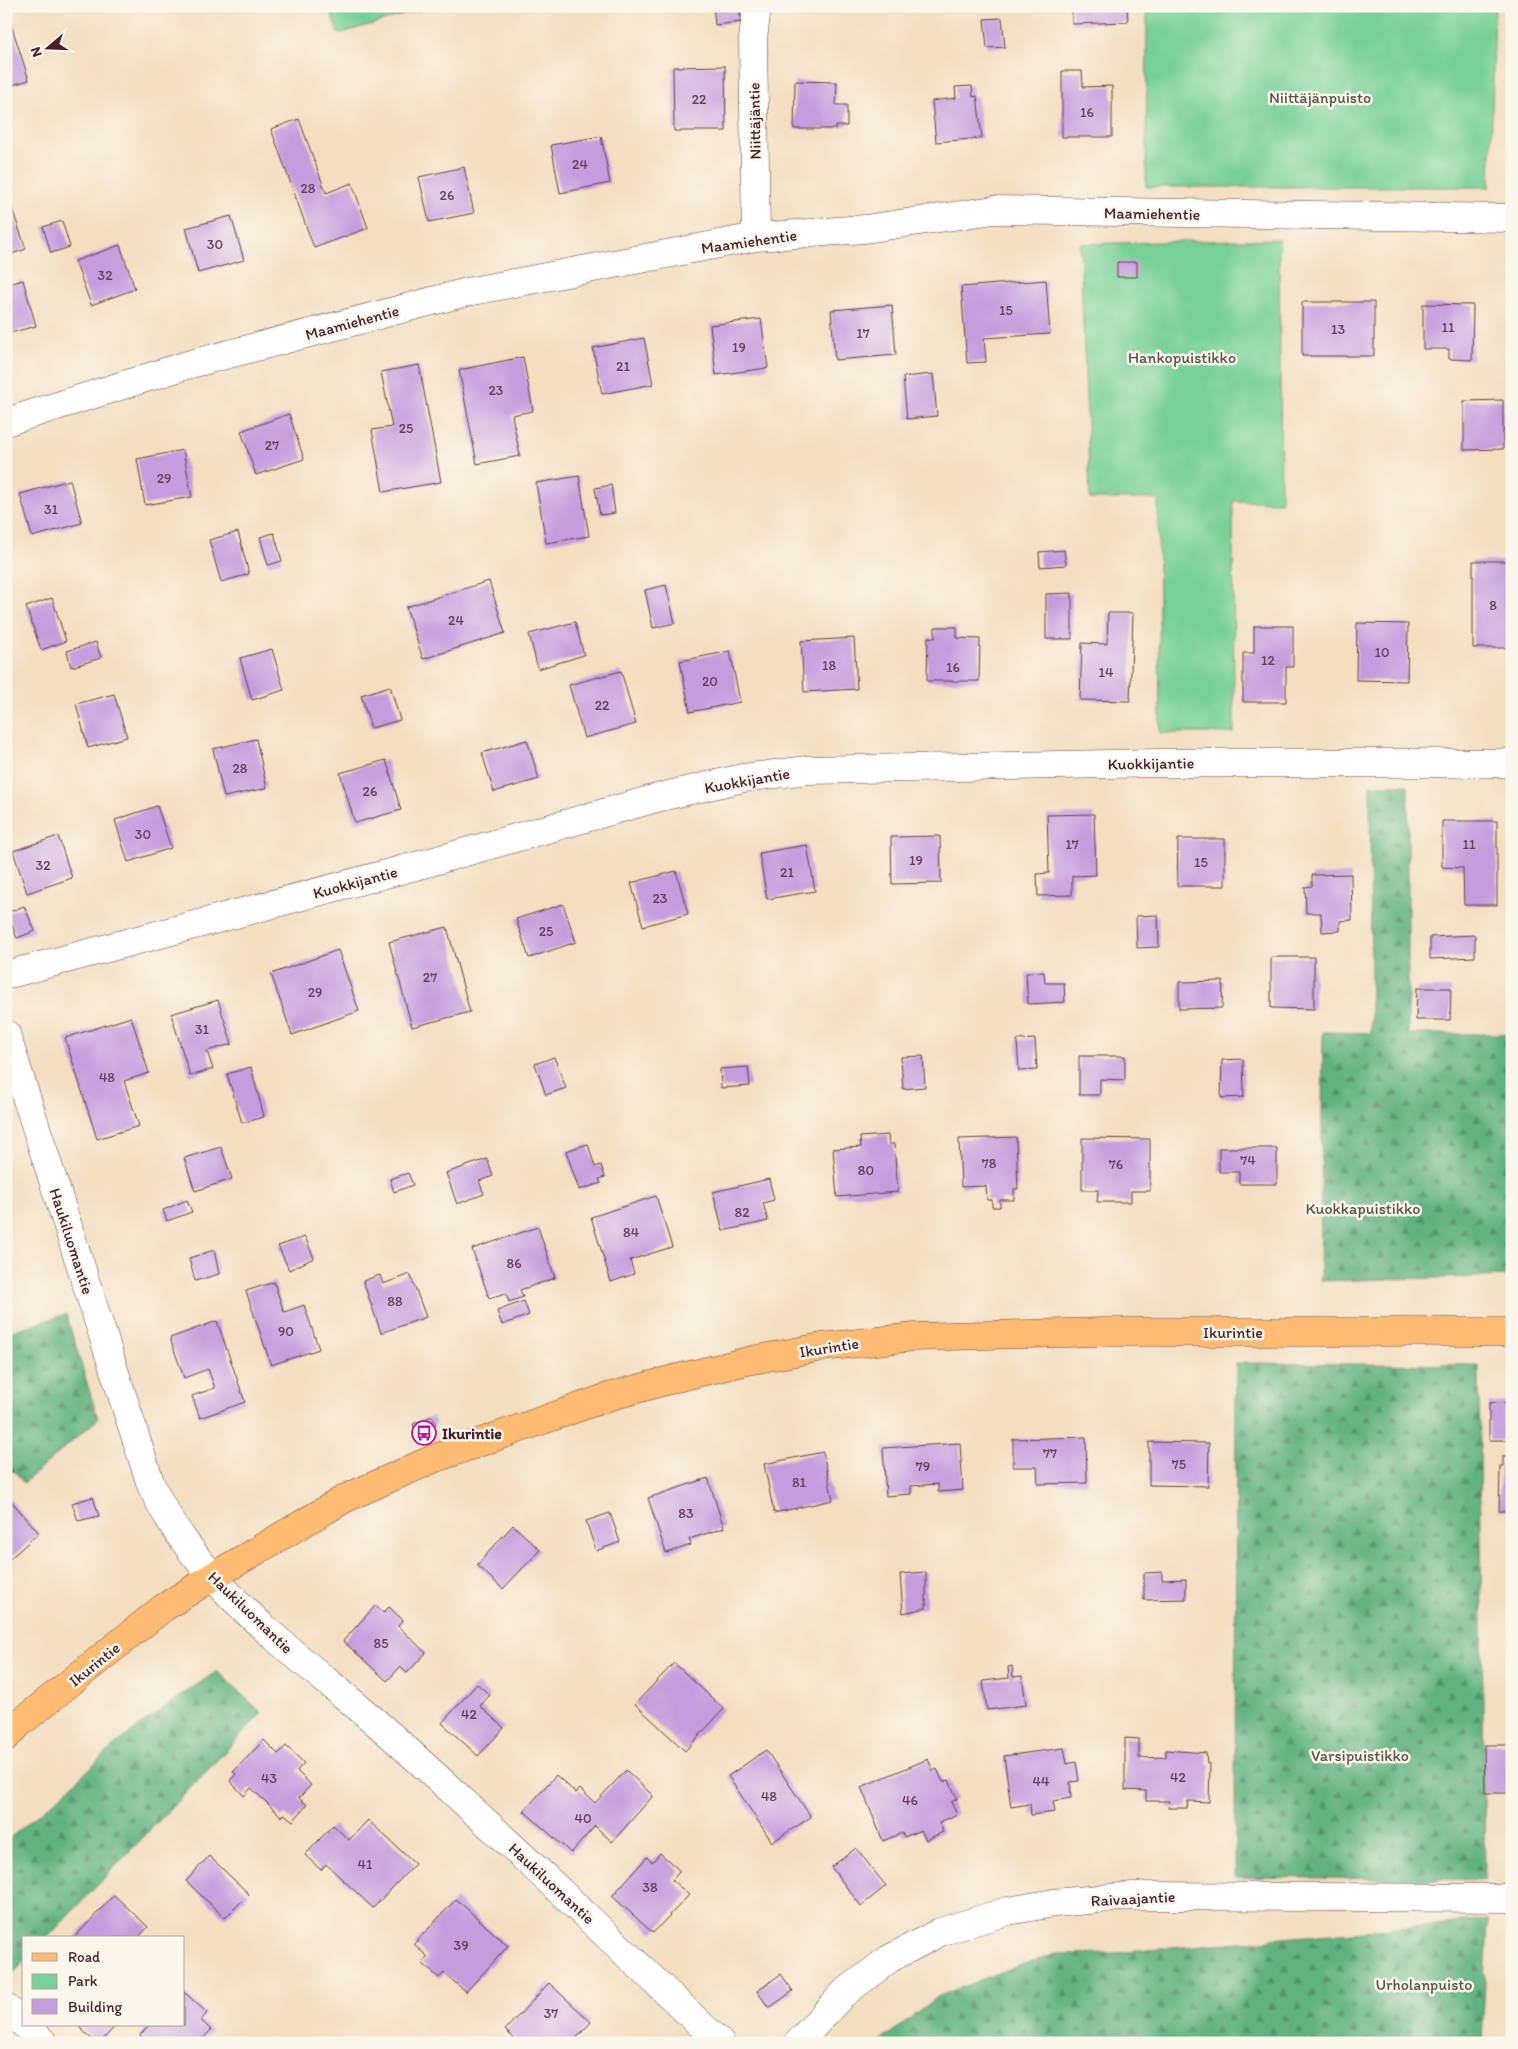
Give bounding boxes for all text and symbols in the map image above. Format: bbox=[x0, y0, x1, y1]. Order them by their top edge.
north arrow bbox=[22, 22, 72, 72]
text: N bbox=[27, 45, 46, 59]
street label: Niittäjäntie bbox=[744, 82, 765, 160]
park label: Niittäjänpuisto bbox=[1269, 88, 1371, 107]
house number: 22 bbox=[692, 91, 707, 108]
house number: 16 bbox=[1080, 104, 1094, 121]
house number: 24 bbox=[572, 156, 588, 173]
house number: 28 bbox=[300, 180, 316, 197]
house number: 26 bbox=[440, 187, 454, 204]
street label: Maamiehentie bbox=[1104, 203, 1200, 224]
street label: Maamiehentie bbox=[700, 225, 798, 258]
house number: 30 bbox=[207, 236, 223, 253]
house number: 32 bbox=[98, 267, 113, 284]
street label: Maamiehentie bbox=[303, 301, 401, 344]
house number: 15 bbox=[999, 302, 1013, 319]
house number: 11 bbox=[1442, 319, 1455, 336]
house number: 13 bbox=[1331, 321, 1345, 338]
house number: 17 bbox=[856, 325, 870, 342]
house number: 19 bbox=[732, 339, 746, 356]
park label: Hankopuistikko bbox=[1128, 348, 1236, 367]
house number: 21 bbox=[616, 358, 630, 375]
house number: 23 bbox=[489, 382, 504, 399]
house number: 25 bbox=[399, 420, 413, 437]
house number: 27 bbox=[265, 437, 279, 454]
house number: 29 bbox=[157, 470, 171, 487]
house number: 31 bbox=[44, 501, 59, 518]
house number: 8 bbox=[1489, 597, 1497, 614]
house number: 24 bbox=[448, 612, 464, 629]
house number: 10 bbox=[1374, 644, 1390, 661]
house number: 12 bbox=[1261, 652, 1276, 669]
house number: 18 bbox=[822, 657, 836, 674]
house number: 16 bbox=[946, 659, 960, 676]
house number: 14 bbox=[1099, 664, 1114, 681]
house number: 20 bbox=[702, 673, 718, 690]
house number: 22 bbox=[595, 697, 610, 714]
street label: Kuokkijantie bbox=[1108, 753, 1195, 774]
house number: 28 bbox=[232, 760, 248, 777]
street label: Kuokkijantie bbox=[703, 764, 792, 797]
house number: 26 bbox=[363, 783, 377, 800]
house number: 30 bbox=[135, 826, 151, 843]
house number: 17 bbox=[1065, 836, 1079, 853]
house number: 11 bbox=[1463, 836, 1476, 853]
house number: 19 bbox=[909, 852, 923, 869]
house number: 15 bbox=[1194, 854, 1208, 871]
house number: 32 bbox=[36, 857, 51, 874]
street label: Kuokkijantie bbox=[311, 862, 400, 903]
house number: 21 bbox=[780, 864, 794, 881]
house number: 23 bbox=[653, 890, 668, 907]
house number: 25 bbox=[539, 923, 553, 940]
house number: 27 bbox=[423, 969, 437, 986]
house number: 29 bbox=[308, 984, 322, 1001]
house number: 31 bbox=[195, 1021, 210, 1038]
house number: 48 bbox=[99, 1069, 115, 1086]
house number: 74 bbox=[1240, 1152, 1256, 1169]
house number: 78 bbox=[982, 1155, 997, 1172]
house number: 76 bbox=[1109, 1156, 1123, 1173]
house number: 80 bbox=[858, 1162, 874, 1179]
street label: Haukiluomantie bbox=[45, 1186, 98, 1297]
park label: Kuokkapuistikko bbox=[1306, 1199, 1420, 1218]
house number: 82 bbox=[734, 1204, 750, 1221]
house number: 84 bbox=[623, 1224, 640, 1241]
house number: 86 bbox=[506, 1255, 522, 1272]
house number: 88 bbox=[387, 1293, 403, 1310]
house number: 90 bbox=[278, 1323, 294, 1340]
street label: Ikurintie bbox=[1203, 1323, 1263, 1342]
street label: Ikurintie bbox=[798, 1333, 860, 1362]
bus stop icon: Ikurintie bbox=[411, 1420, 437, 1446]
place label: Ikurintie bbox=[442, 1424, 502, 1443]
house number: 77 bbox=[1043, 1445, 1057, 1462]
house number: 75 bbox=[1172, 1456, 1186, 1473]
house number: 79 bbox=[916, 1458, 930, 1475]
house number: 81 bbox=[792, 1474, 807, 1491]
house number: 83 bbox=[678, 1505, 694, 1522]
street label: Haukiluomantie bbox=[204, 1567, 297, 1658]
house number: 85 bbox=[373, 1635, 389, 1652]
street label: Ikurintie bbox=[65, 1638, 124, 1691]
house number: 42 bbox=[461, 1706, 478, 1723]
park label: Varsipuistikko bbox=[1311, 1746, 1409, 1765]
house number: 42 bbox=[1170, 1769, 1187, 1786]
house number: 43 bbox=[261, 1770, 277, 1787]
house number: 44 bbox=[1033, 1773, 1050, 1790]
house number: 48 bbox=[761, 1788, 777, 1805]
house number: 46 bbox=[902, 1792, 918, 1809]
house number: 40 bbox=[574, 1810, 592, 1827]
street label: Haukiluomantie bbox=[505, 1839, 599, 1928]
house number: 41 bbox=[358, 1856, 373, 1873]
house number: 38 bbox=[642, 1879, 658, 1896]
street label: Raivaajantie bbox=[1090, 1887, 1176, 1910]
legend bbox=[22, 1936, 185, 2026]
house number: 39 bbox=[454, 1937, 468, 1954]
text: Road bbox=[68, 1948, 101, 1966]
text: Park bbox=[68, 1972, 98, 1990]
park label: Urholanpuisto bbox=[1376, 1975, 1473, 1994]
text: Building bbox=[68, 1998, 122, 2016]
house number: 37 bbox=[544, 2005, 558, 2022]

